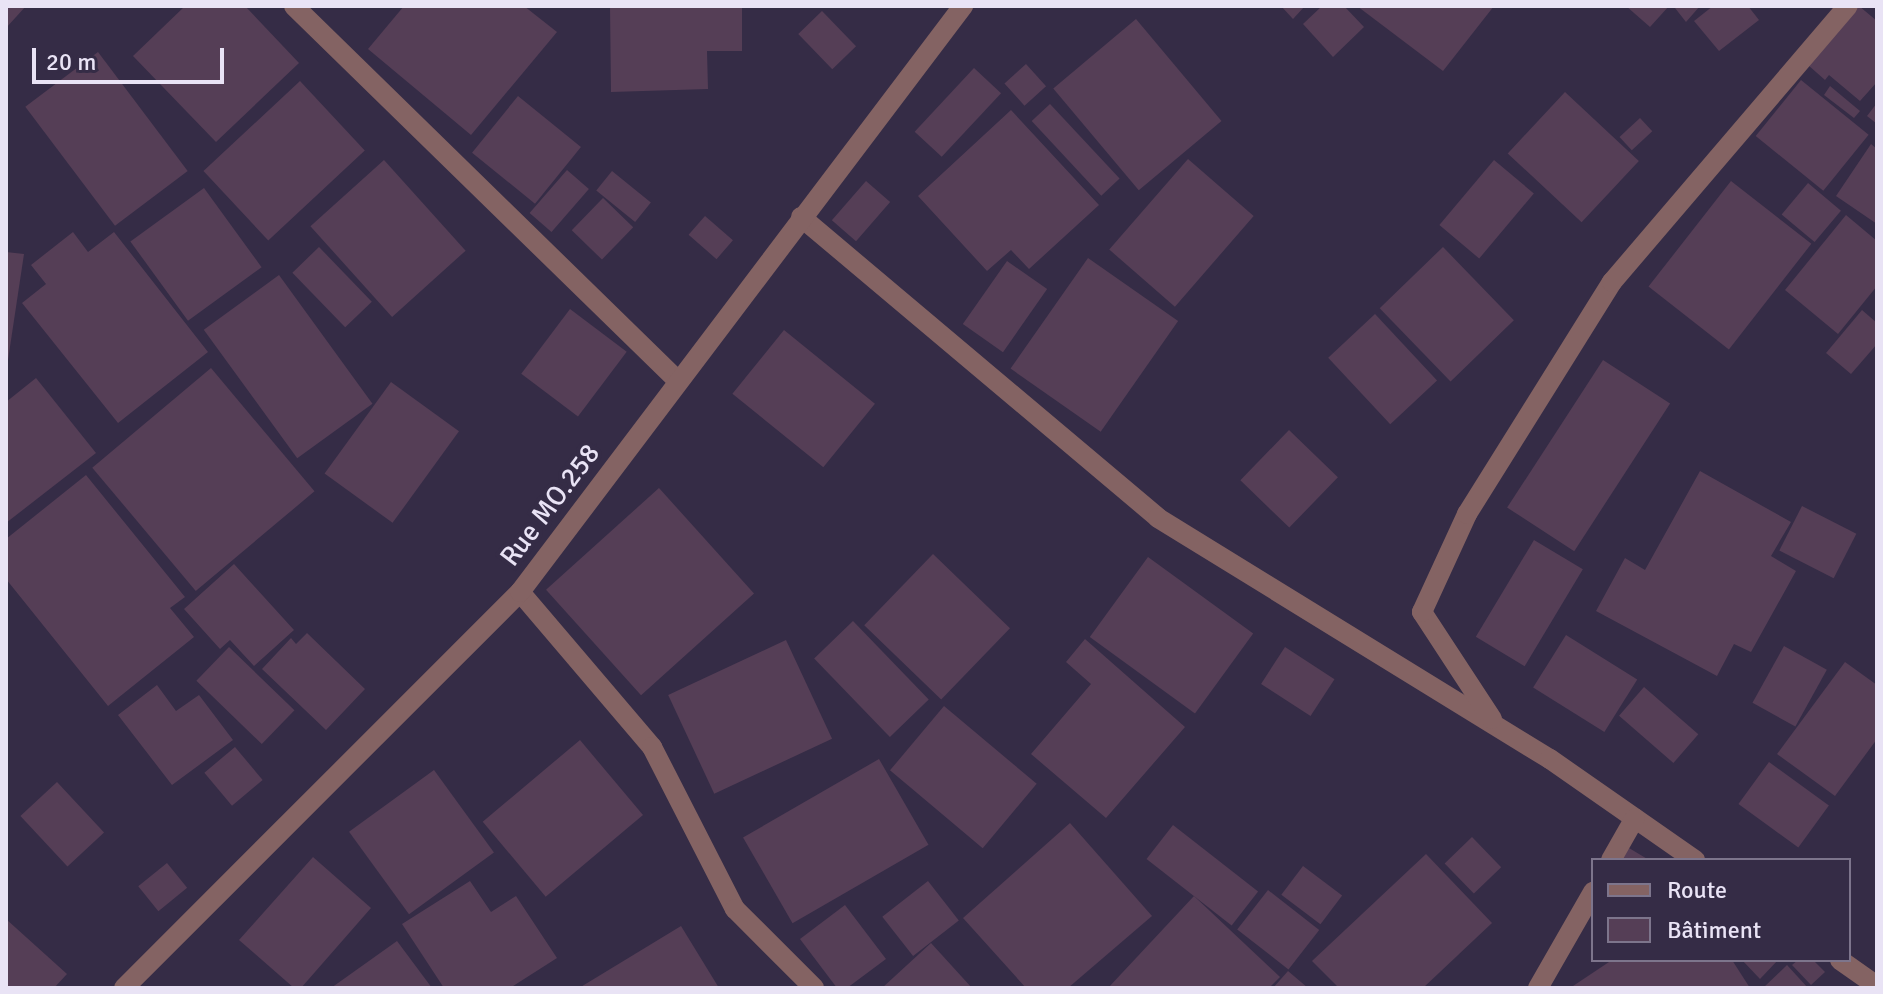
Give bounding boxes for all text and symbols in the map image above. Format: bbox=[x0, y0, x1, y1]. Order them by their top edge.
scale bar bbox=[36, 32, 228, 82]
text: 20 m bbox=[46, 47, 96, 77]
street label: Rue MO.258 bbox=[493, 437, 607, 573]
legend bbox=[1591, 858, 1851, 962]
text: Route bbox=[1667, 875, 1727, 905]
text: Bâtiment bbox=[1667, 915, 1761, 945]

